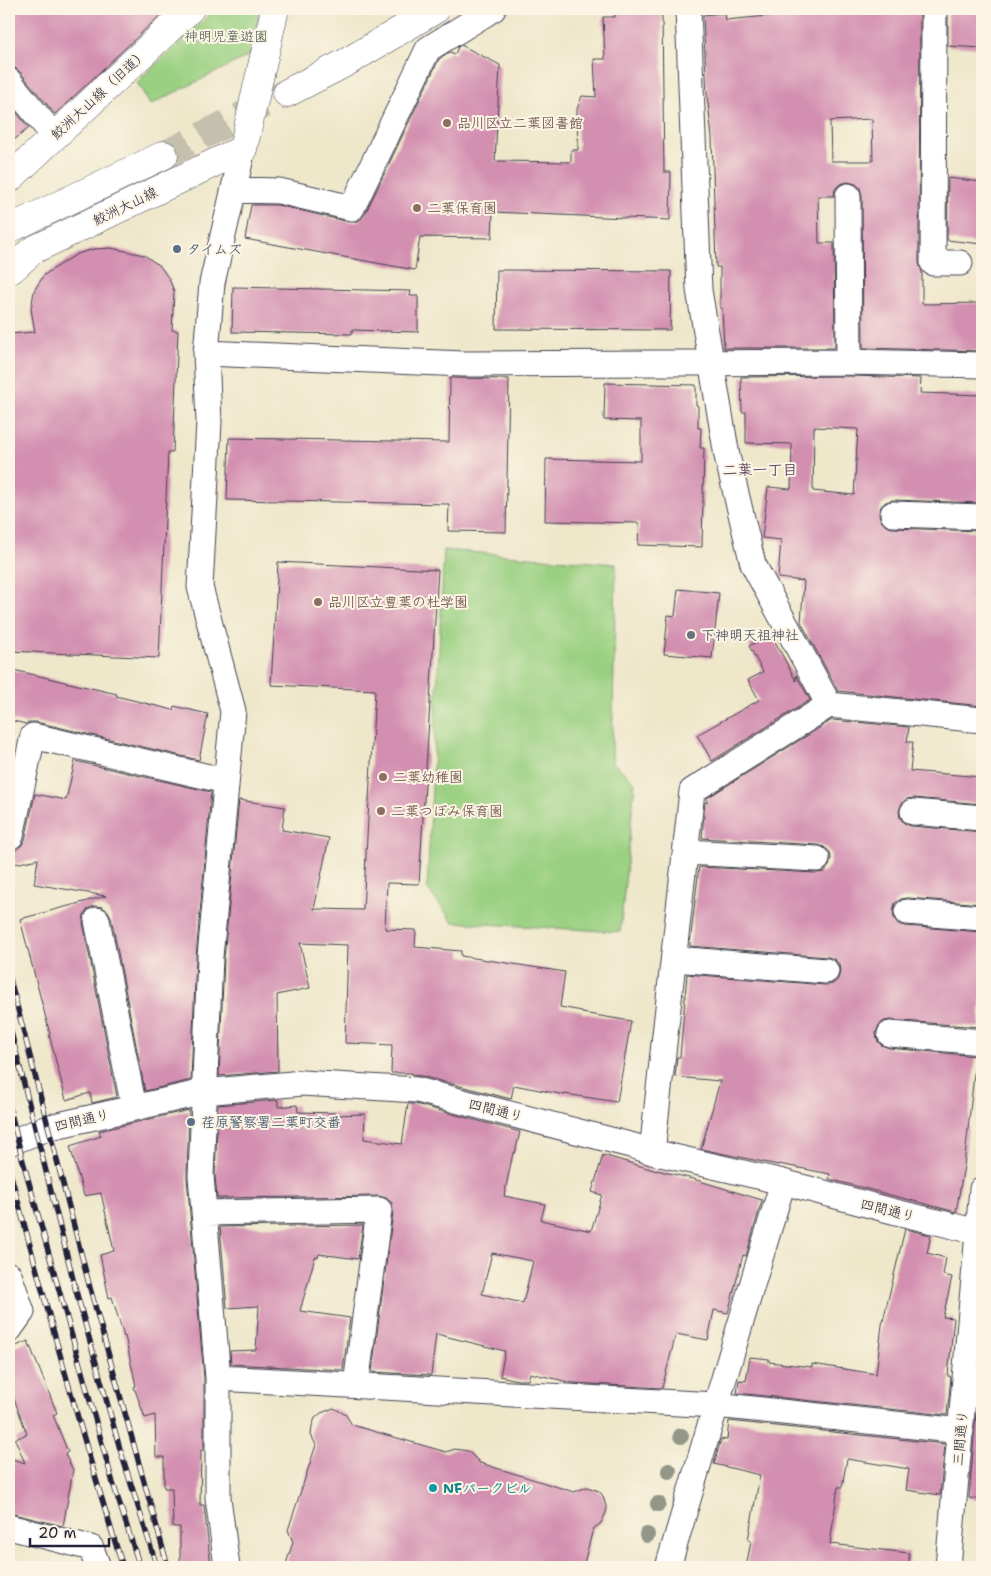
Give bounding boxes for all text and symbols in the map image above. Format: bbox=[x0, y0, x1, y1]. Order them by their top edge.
park label: 神明児童遊園 bbox=[184, 27, 268, 45]
street label: 鮫洲大山線（旧道） bbox=[47, 44, 151, 144]
place label: 品川区立二葉図書館 bbox=[457, 114, 583, 132]
marker: 品川区立二葉図書館 bbox=[441, 117, 453, 129]
street label: 鮫洲大山線 bbox=[90, 183, 160, 229]
place label: 二葉保育園 bbox=[427, 199, 497, 217]
marker: 二葉保育園 bbox=[411, 202, 423, 214]
place label: タイムズ bbox=[187, 240, 242, 258]
marker: タイムズ bbox=[171, 243, 183, 255]
district label: 二葉一丁目 bbox=[722, 460, 798, 480]
place label: 品川区立豊葉の杜学園 bbox=[328, 593, 468, 611]
marker: 品川区立豊葉の杜学園 bbox=[312, 596, 324, 608]
place label: 下神明天祖神社 bbox=[701, 626, 799, 644]
marker: 下神明天祖神社 bbox=[685, 629, 697, 641]
place label: 二葉幼稚園 bbox=[393, 768, 463, 786]
marker: 二葉幼稚園 bbox=[377, 771, 389, 783]
place label: 二葉つぼみ保育園 bbox=[391, 802, 503, 820]
marker: 二葉つぼみ保育園 bbox=[375, 805, 387, 817]
street label: 四間通り bbox=[467, 1094, 525, 1126]
street label: 四間通り bbox=[53, 1105, 111, 1135]
place label: 荏原警察署二葉町交番 bbox=[201, 1113, 341, 1131]
marker: 荏原警察署二葉町交番 bbox=[185, 1116, 197, 1128]
street label: 四間通り bbox=[859, 1194, 917, 1226]
street label: 三間通り bbox=[949, 1409, 971, 1467]
place label: NFパークビル bbox=[443, 1479, 532, 1497]
marker: NFパークビル bbox=[427, 1482, 439, 1494]
scale bar bbox=[30, 1516, 109, 1548]
text: 20 m bbox=[38, 1523, 77, 1543]

